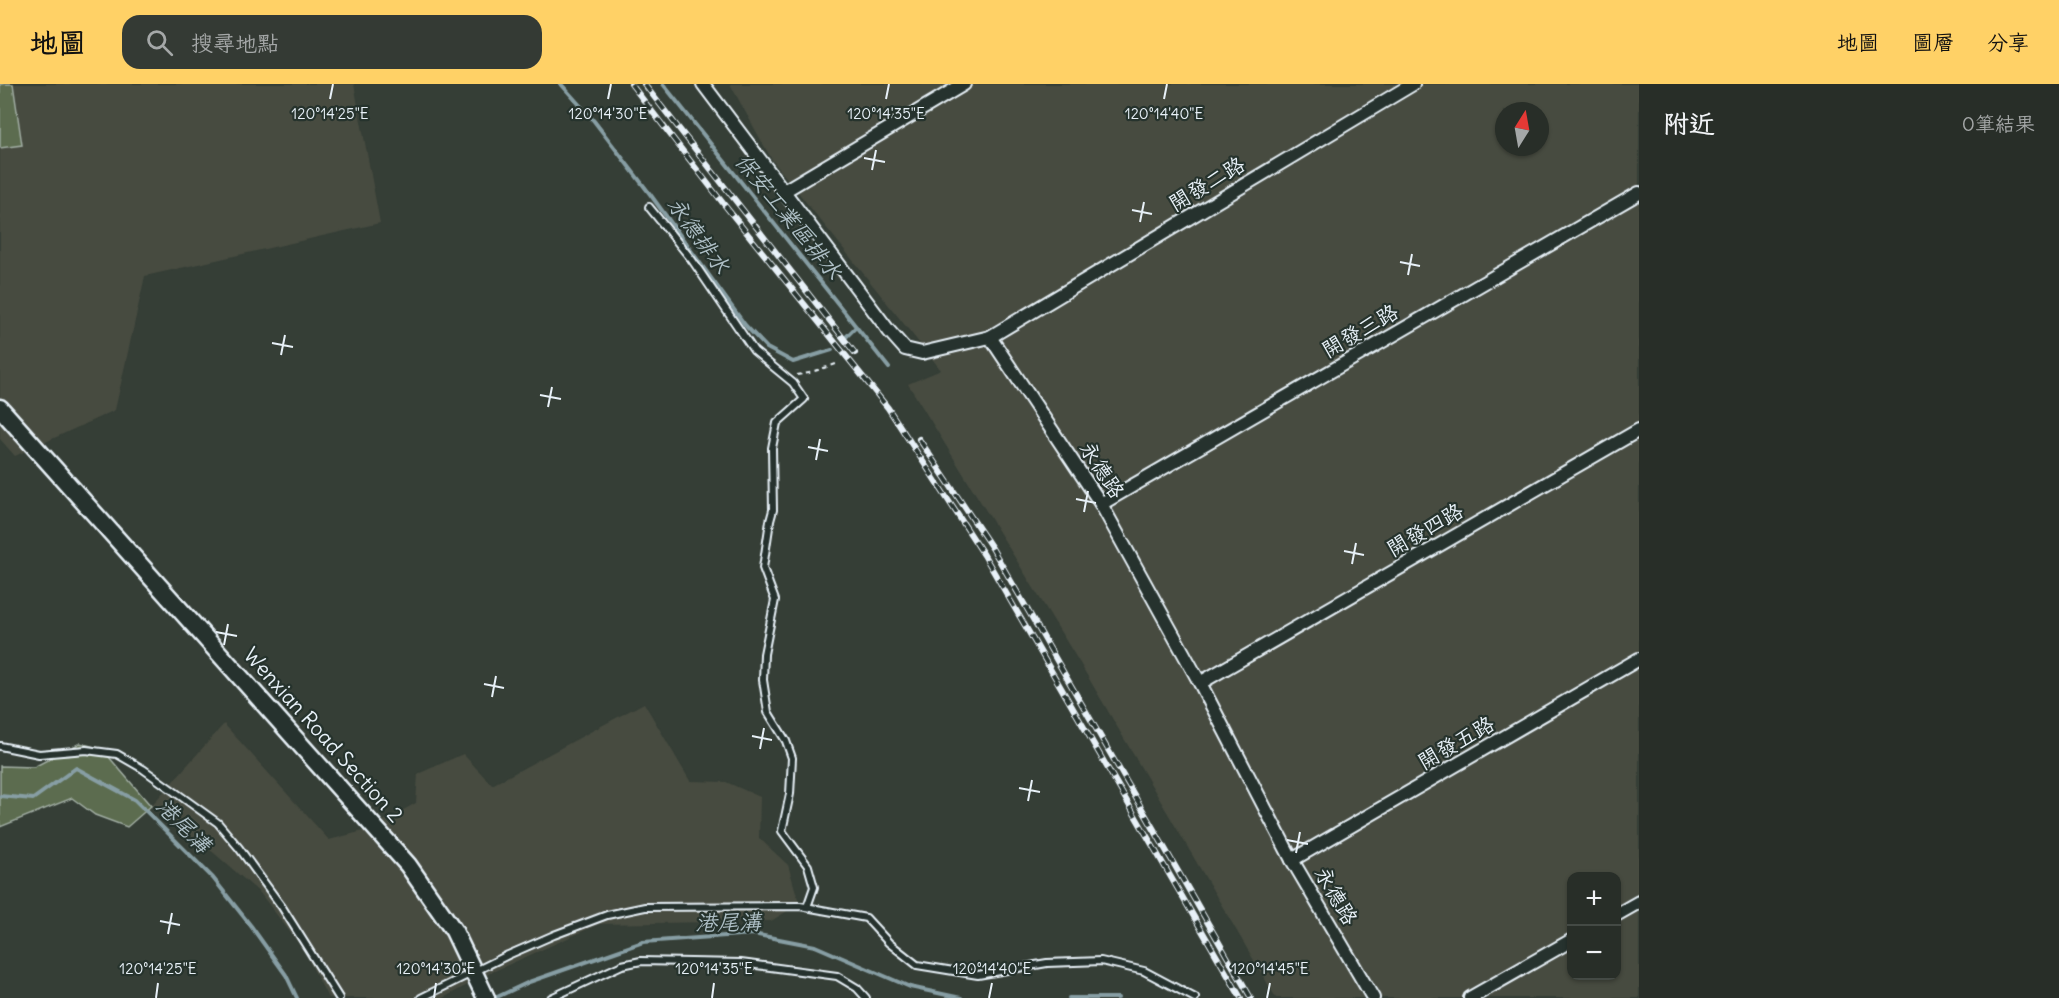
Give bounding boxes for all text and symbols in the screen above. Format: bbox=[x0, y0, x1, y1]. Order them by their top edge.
search box bbox=[122, 15, 542, 69]
text: 地圖 bbox=[30, 25, 86, 61]
icon: search bbox=[143, 26, 176, 59]
text: 搜尋地點 bbox=[191, 29, 279, 57]
text: 地圖 bbox=[1837, 29, 1879, 56]
text: 圖層 bbox=[1912, 29, 1954, 56]
text: 分享 bbox=[1987, 29, 2029, 56]
north arrow bbox=[1495, 102, 1549, 156]
text: 120°14'25"E bbox=[291, 104, 369, 123]
text: 120°14'30"E bbox=[569, 104, 648, 123]
text: 120°14'35"E bbox=[847, 104, 925, 123]
text: 120°14'40"E bbox=[1125, 104, 1203, 123]
text: 附近 bbox=[1663, 107, 1715, 140]
text: 0筆結果 bbox=[1962, 111, 2035, 136]
water label: 保安工業區排水 bbox=[730, 147, 849, 285]
street label: 開發二路 bbox=[1164, 150, 1250, 217]
water label: 永德排水 bbox=[662, 191, 737, 280]
street label: 開發三路 bbox=[1317, 298, 1403, 363]
street label: 永德路 bbox=[1074, 436, 1131, 503]
street label: 開發四路 bbox=[1382, 497, 1468, 562]
street label: Wenxian Road Section 2 bbox=[238, 642, 409, 828]
street label: 開發五路 bbox=[1413, 710, 1499, 775]
water label: 港尾溝 bbox=[151, 792, 219, 860]
street label: 永德路 bbox=[1309, 862, 1364, 930]
map controls bbox=[1567, 872, 1621, 980]
button: + bbox=[1567, 872, 1621, 926]
water label: 港尾溝 bbox=[695, 907, 763, 937]
button: − bbox=[1567, 926, 1621, 980]
text: 120°14'25"E bbox=[119, 959, 197, 978]
text: 120°14'30"E bbox=[397, 959, 476, 978]
text: 120°14'35"E bbox=[675, 959, 753, 978]
text: 120°14'40"E bbox=[953, 959, 1031, 978]
text: 120°14'45"E bbox=[1231, 959, 1309, 978]

